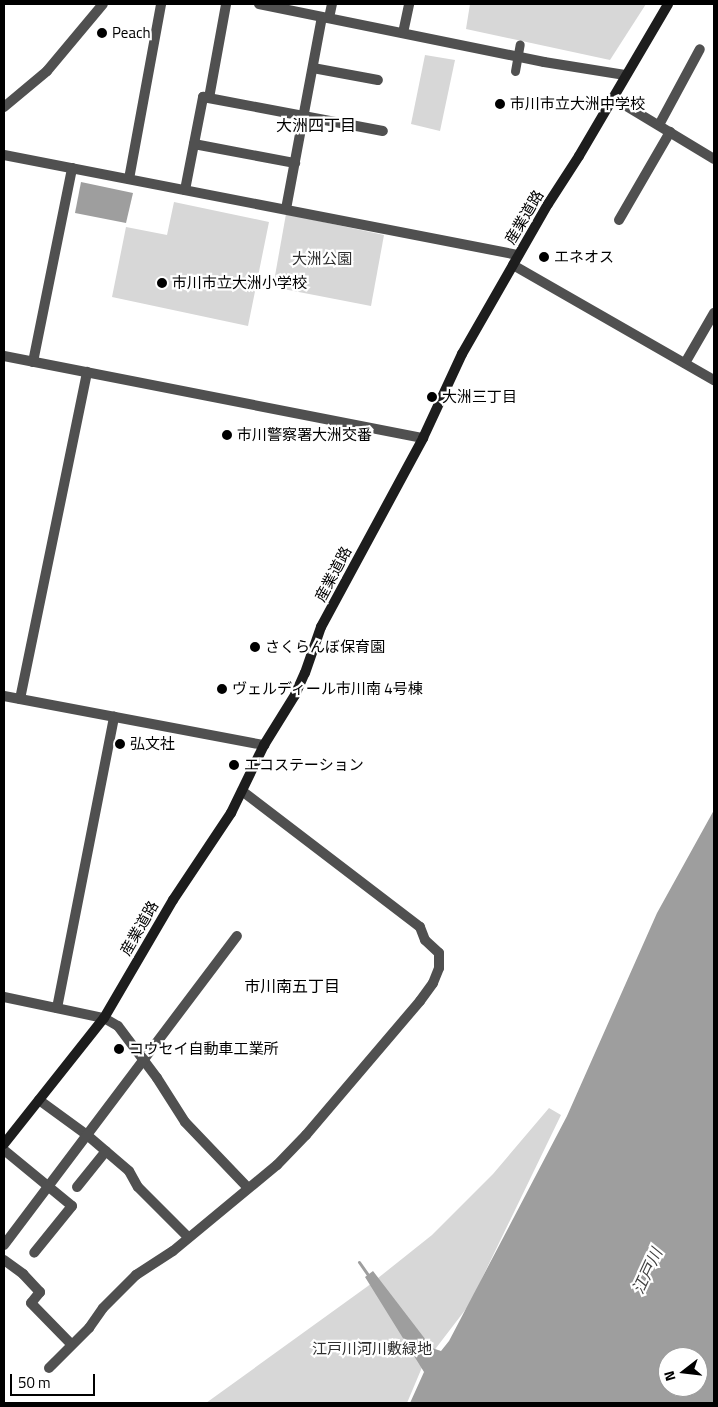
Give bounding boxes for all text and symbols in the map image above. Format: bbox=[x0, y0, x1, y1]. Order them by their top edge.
place label: Peach bbox=[112, 24, 151, 42]
marker: Peach bbox=[96, 27, 108, 39]
place label: 市川市立大洲中学校 bbox=[510, 95, 645, 113]
marker: 市川市立大洲中学校 bbox=[494, 98, 506, 110]
district label: 大洲四丁目 bbox=[276, 115, 356, 135]
street label: 産業道路 bbox=[501, 187, 547, 247]
place label: エネオス bbox=[554, 248, 614, 266]
park label: 大洲公園 bbox=[292, 250, 352, 268]
marker: エネオス bbox=[538, 251, 550, 263]
place label: 市川市立大洲小学校 bbox=[172, 274, 307, 292]
marker: 市川市立大洲小学校 bbox=[156, 277, 168, 289]
place label: 大洲三丁目 bbox=[442, 388, 517, 406]
marker: 大洲三丁目 bbox=[426, 391, 438, 403]
place label: 市川警察署大洲交番 bbox=[237, 426, 372, 444]
marker: 市川警察署大洲交番 bbox=[221, 429, 233, 441]
street label: 産業道路 bbox=[311, 543, 355, 605]
place label: さくらんぼ保育園 bbox=[265, 638, 385, 656]
marker: さくらんぼ保育園 bbox=[249, 641, 261, 653]
place label: ヴェルディール市川南 4号棟 bbox=[232, 680, 424, 698]
marker: ヴェルディール市川南 4号棟 bbox=[216, 683, 228, 695]
place label: 弘文社 bbox=[130, 735, 175, 753]
marker: 弘文社 bbox=[114, 738, 126, 750]
place label: エコステーション bbox=[244, 756, 364, 774]
marker: エコステーション bbox=[228, 759, 240, 771]
street label: 産業道路 bbox=[116, 898, 162, 958]
district label: 市川南五丁目 bbox=[244, 976, 340, 996]
place label: コウセイ自動車工業所 bbox=[129, 1040, 279, 1058]
marker: コウセイ自動車工業所 bbox=[113, 1043, 125, 1055]
water label: 江戸川 bbox=[628, 1245, 666, 1297]
park label: 江戸川河川敷緑地 bbox=[312, 1340, 432, 1358]
north arrow bbox=[658, 1347, 708, 1397]
scale bar bbox=[12, 1364, 98, 1396]
text: N bbox=[658, 1368, 680, 1384]
text: 50 m bbox=[18, 1371, 51, 1394]

